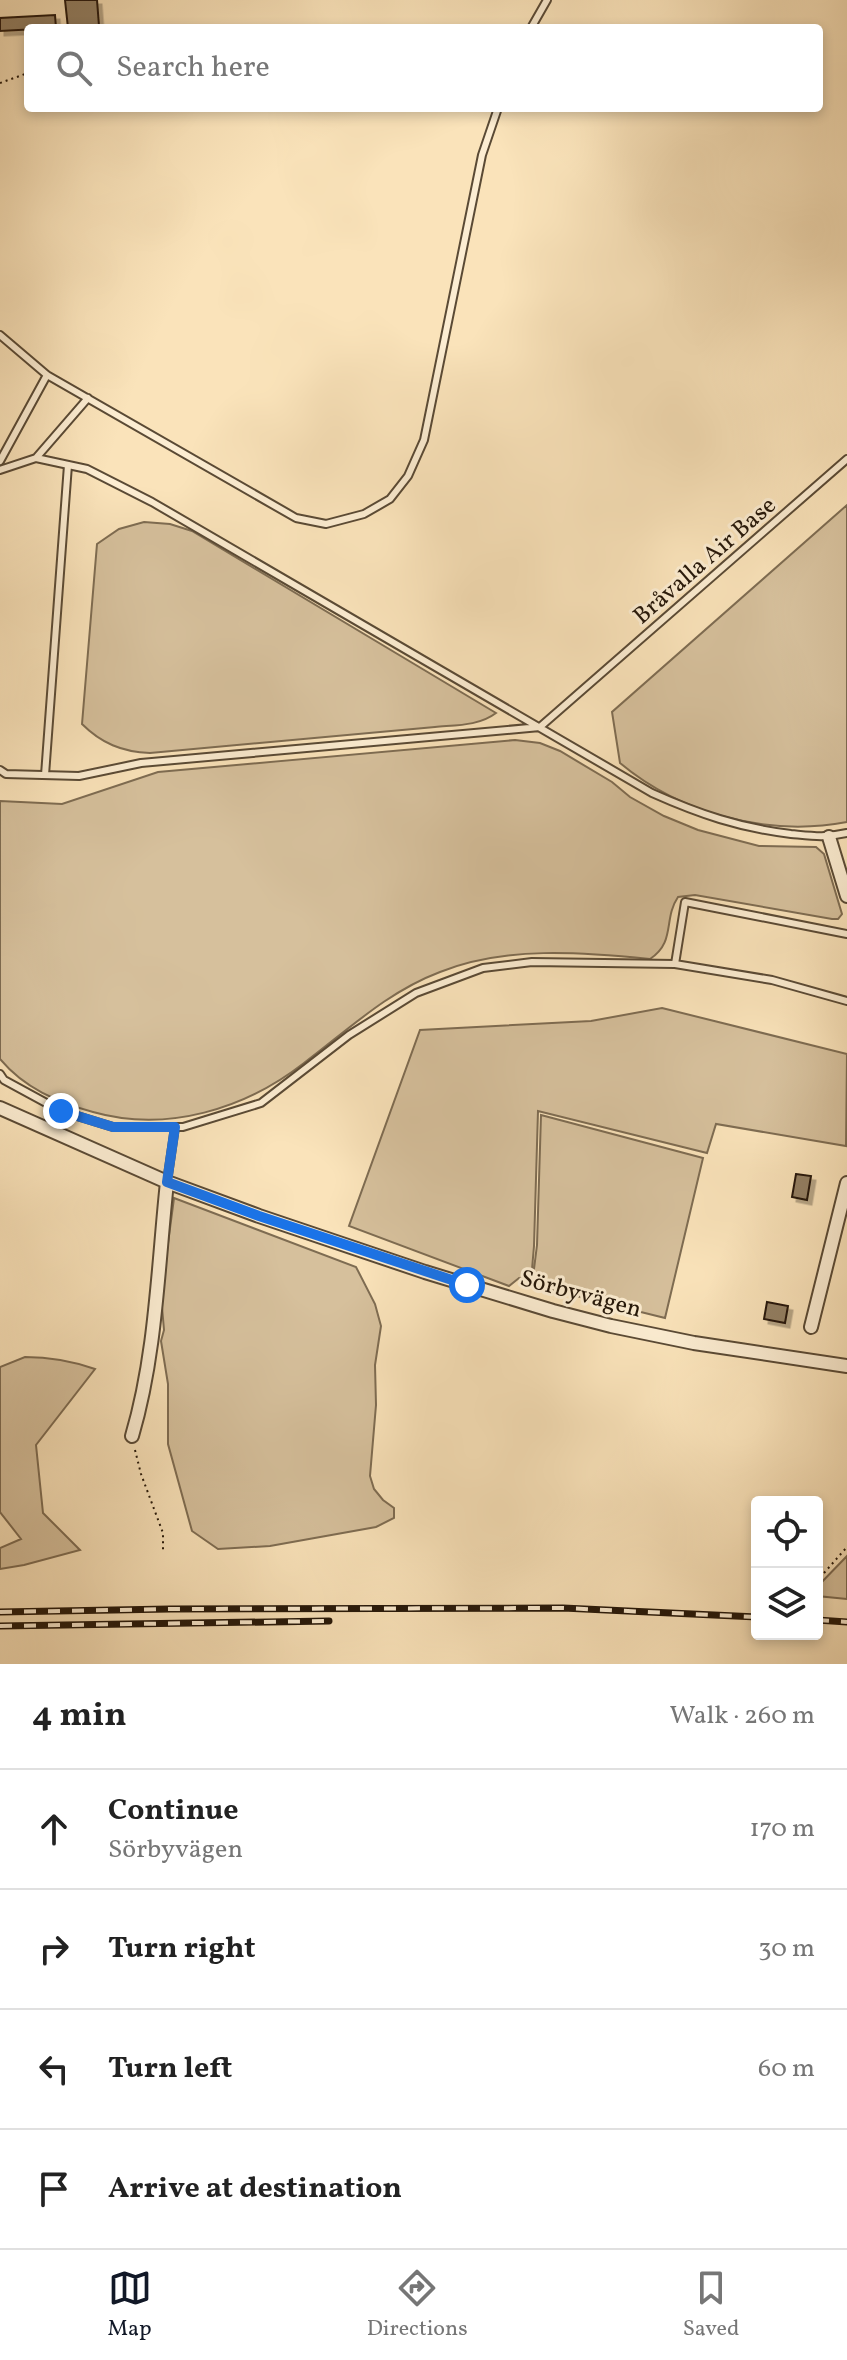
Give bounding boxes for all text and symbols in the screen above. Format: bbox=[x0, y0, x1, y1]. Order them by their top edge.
search box bbox=[24, 24, 823, 112]
icon: search bbox=[52, 46, 96, 90]
text: Search here bbox=[116, 47, 270, 89]
street label: Bråvalla Air Base bbox=[626, 490, 784, 633]
route end bbox=[43, 1093, 79, 1129]
street label: Sörbyvägen bbox=[516, 1262, 645, 1327]
route start bbox=[449, 1267, 485, 1303]
map controls bbox=[751, 1496, 823, 1640]
button: locate bbox=[751, 1496, 823, 1568]
button: layers bbox=[751, 1568, 823, 1640]
text: 4 min bbox=[32, 1693, 127, 1740]
text: Walk · 260 m bbox=[669, 1698, 815, 1734]
text: Continue bbox=[108, 1790, 239, 1832]
icon: ahead bbox=[32, 1807, 76, 1851]
text: 170 m bbox=[750, 1811, 815, 1847]
text: Sörbyvägen bbox=[108, 1832, 243, 1868]
icon: right bbox=[32, 1927, 76, 1971]
text: Turn right bbox=[108, 1928, 256, 1970]
text: 30 m bbox=[758, 1931, 815, 1967]
icon: left bbox=[32, 2047, 76, 2091]
text: Turn left bbox=[108, 2048, 232, 2090]
text: 60 m bbox=[758, 2051, 815, 2087]
icon: arrive bbox=[32, 2167, 76, 2211]
text: Arrive at destination bbox=[108, 2168, 402, 2210]
tab: Map bbox=[108, 2266, 152, 2345]
tab: Directions bbox=[367, 2266, 468, 2345]
tab: Saved bbox=[683, 2266, 739, 2345]

